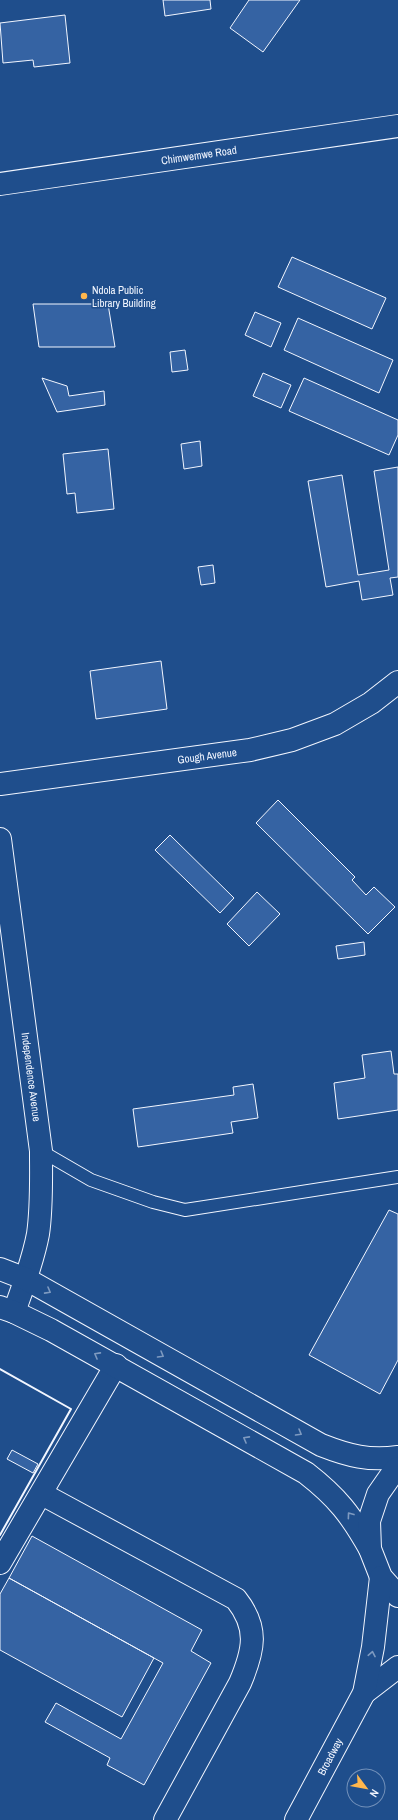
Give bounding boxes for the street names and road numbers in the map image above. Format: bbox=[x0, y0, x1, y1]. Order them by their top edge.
street label: Chimwemwe Road bbox=[160, 143, 238, 167]
street label: Gough Avenue bbox=[177, 745, 238, 767]
street label: Independence Avenue bbox=[18, 1031, 44, 1122]
street label: Broadway bbox=[314, 1735, 346, 1778]

